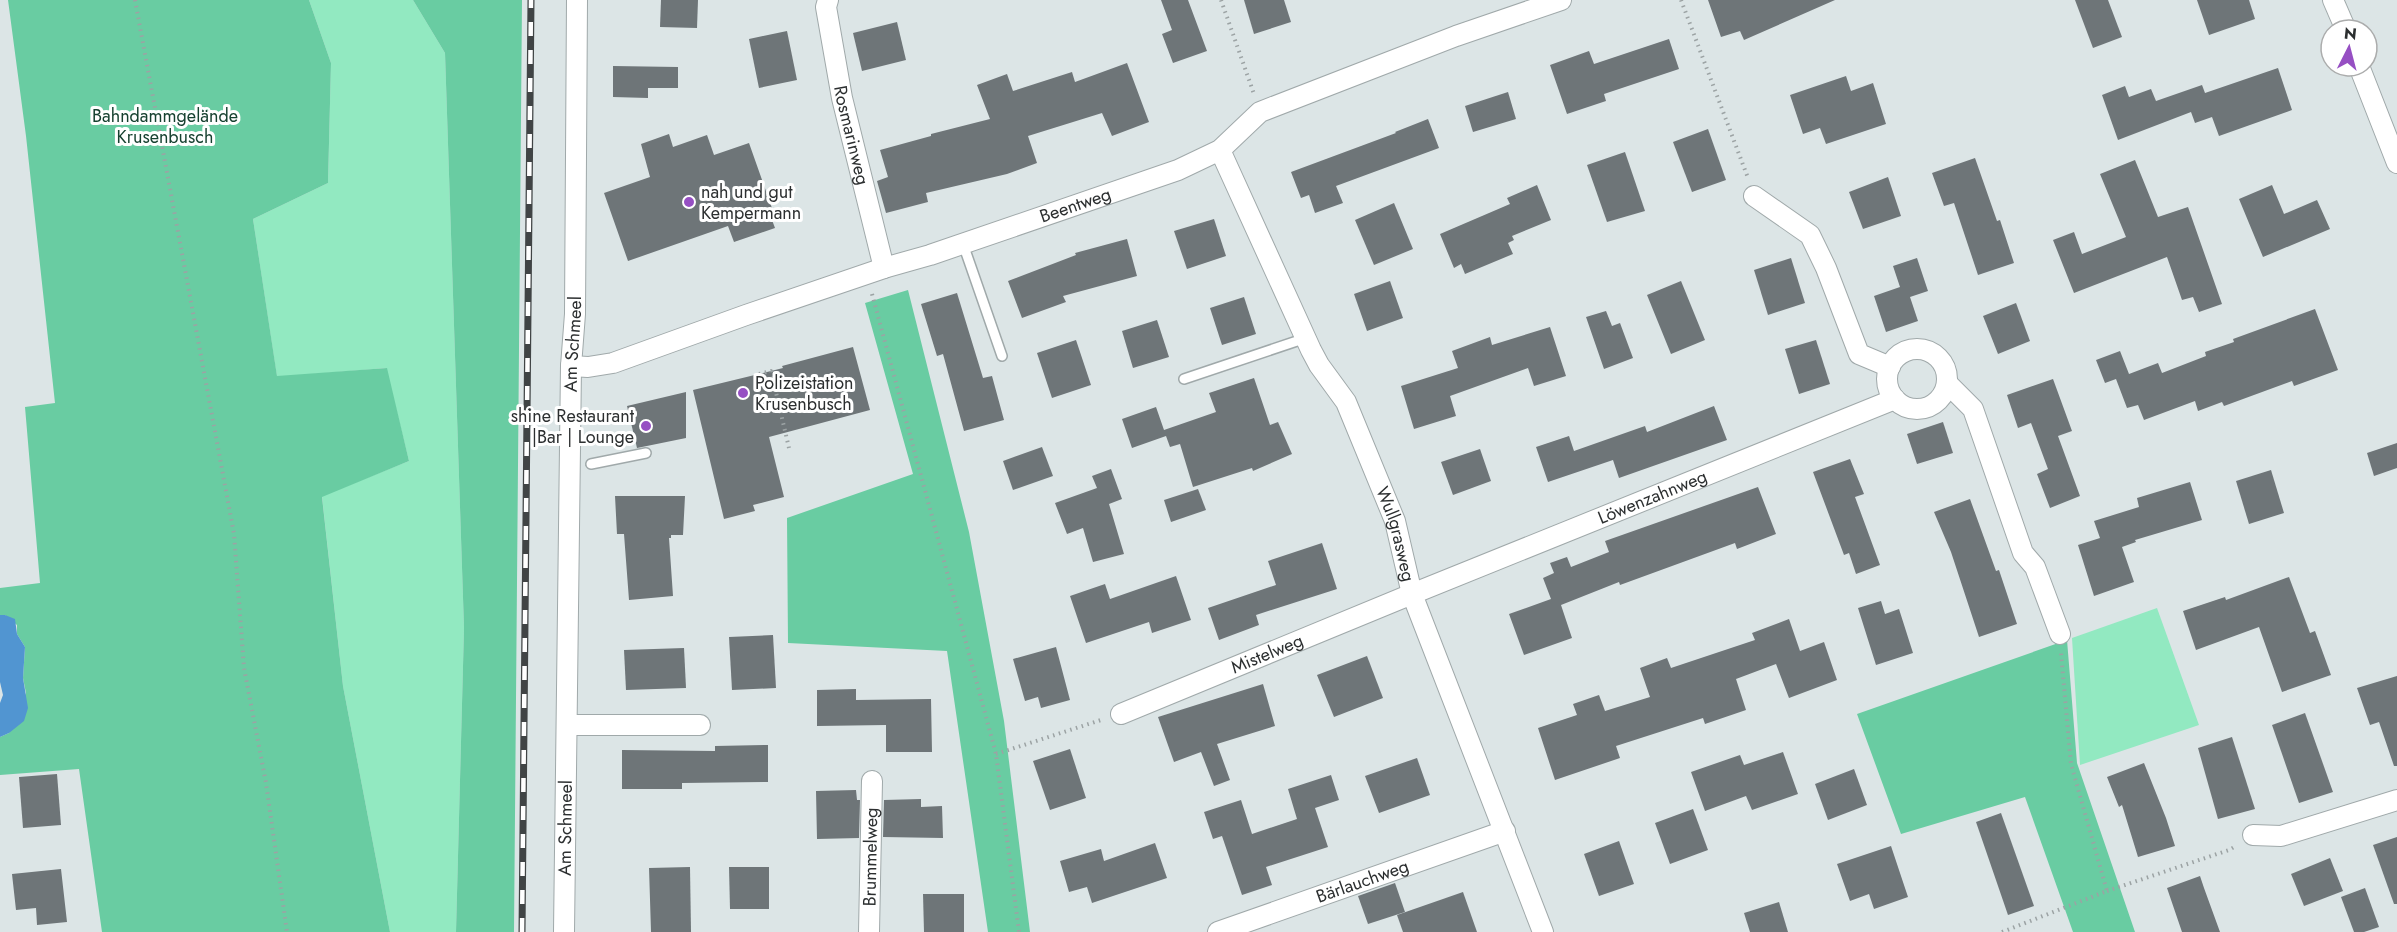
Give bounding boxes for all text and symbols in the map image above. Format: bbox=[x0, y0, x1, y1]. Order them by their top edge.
north arrow bbox=[2319, 18, 2379, 78]
text: N bbox=[2343, 21, 2358, 46]
street label: Rosmarinweg bbox=[827, 83, 876, 188]
park label: Bahndammgelände Krusenbusch bbox=[92, 103, 238, 150]
place label: nah und gut Kempermann bbox=[701, 179, 801, 226]
street label: Beentweg bbox=[1036, 181, 1115, 229]
marker: nah und gut Kempermann bbox=[682, 195, 696, 209]
street label: Am Schmeel bbox=[558, 296, 588, 392]
place label: Polizeistation Krusenbusch bbox=[755, 370, 853, 417]
marker: Polizeistation Krusenbusch bbox=[736, 386, 750, 400]
place label: shine Restaurant |Bar | Lounge bbox=[511, 403, 635, 450]
marker: shine Restaurant |Bar | Lounge bbox=[639, 419, 653, 433]
street label: Löwenzahnweg bbox=[1594, 463, 1711, 531]
street label: Wullgrasweg bbox=[1369, 482, 1422, 584]
street label: Mistelweg bbox=[1227, 627, 1307, 680]
street label: Am Schmeel bbox=[552, 780, 579, 876]
street label: Brummelweg bbox=[857, 807, 884, 907]
street label: Bärlauchweg bbox=[1312, 853, 1412, 910]

